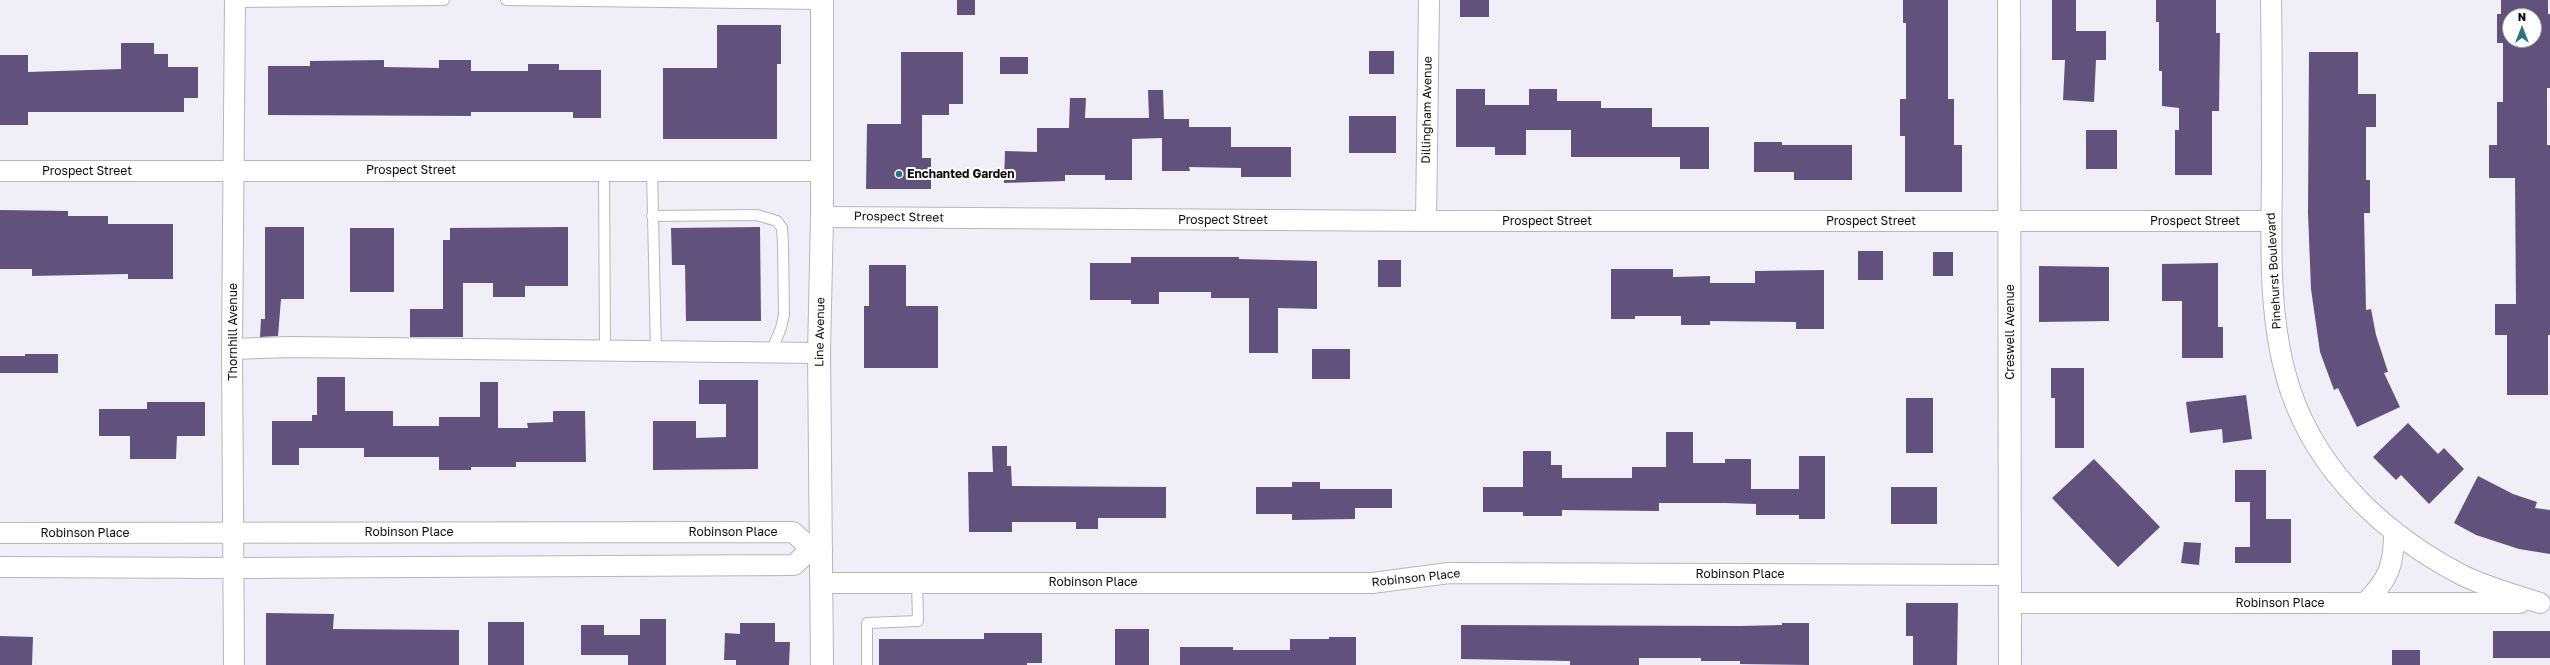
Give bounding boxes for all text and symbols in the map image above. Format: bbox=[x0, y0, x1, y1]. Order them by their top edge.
north arrow bbox=[2502, 8, 2542, 48]
text: N bbox=[2518, 10, 2526, 23]
street label: Dillingham Avenue bbox=[1419, 56, 1435, 164]
street label: Prospect Street bbox=[366, 163, 456, 177]
street label: Prospect Street bbox=[42, 164, 132, 178]
place label: Enchanted Garden bbox=[907, 167, 1014, 181]
marker: Enchanted Garden bbox=[894, 169, 904, 179]
street label: Prospect Street bbox=[854, 209, 944, 225]
street label: Pinehurst Boulevard bbox=[2264, 212, 2284, 330]
street label: Prospect Street bbox=[1178, 213, 1268, 227]
street label: Prospect Street bbox=[1502, 214, 1592, 228]
street label: Prospect Street bbox=[1826, 214, 1916, 228]
street label: Prospect Street bbox=[2150, 214, 2240, 228]
street label: Thornhill Avenue bbox=[226, 283, 240, 381]
street label: Creswell Avenue bbox=[2003, 284, 2017, 380]
street label: Line Avenue bbox=[812, 297, 828, 367]
street label: Robinson Place bbox=[364, 525, 454, 539]
street label: Robinson Place bbox=[688, 525, 778, 539]
street label: Robinson Place bbox=[40, 526, 130, 540]
street label: Robinson Place bbox=[1371, 566, 1461, 590]
street label: Robinson Place bbox=[1695, 567, 1785, 581]
street label: Robinson Place bbox=[1048, 575, 1138, 589]
street label: Robinson Place bbox=[2235, 596, 2325, 610]

